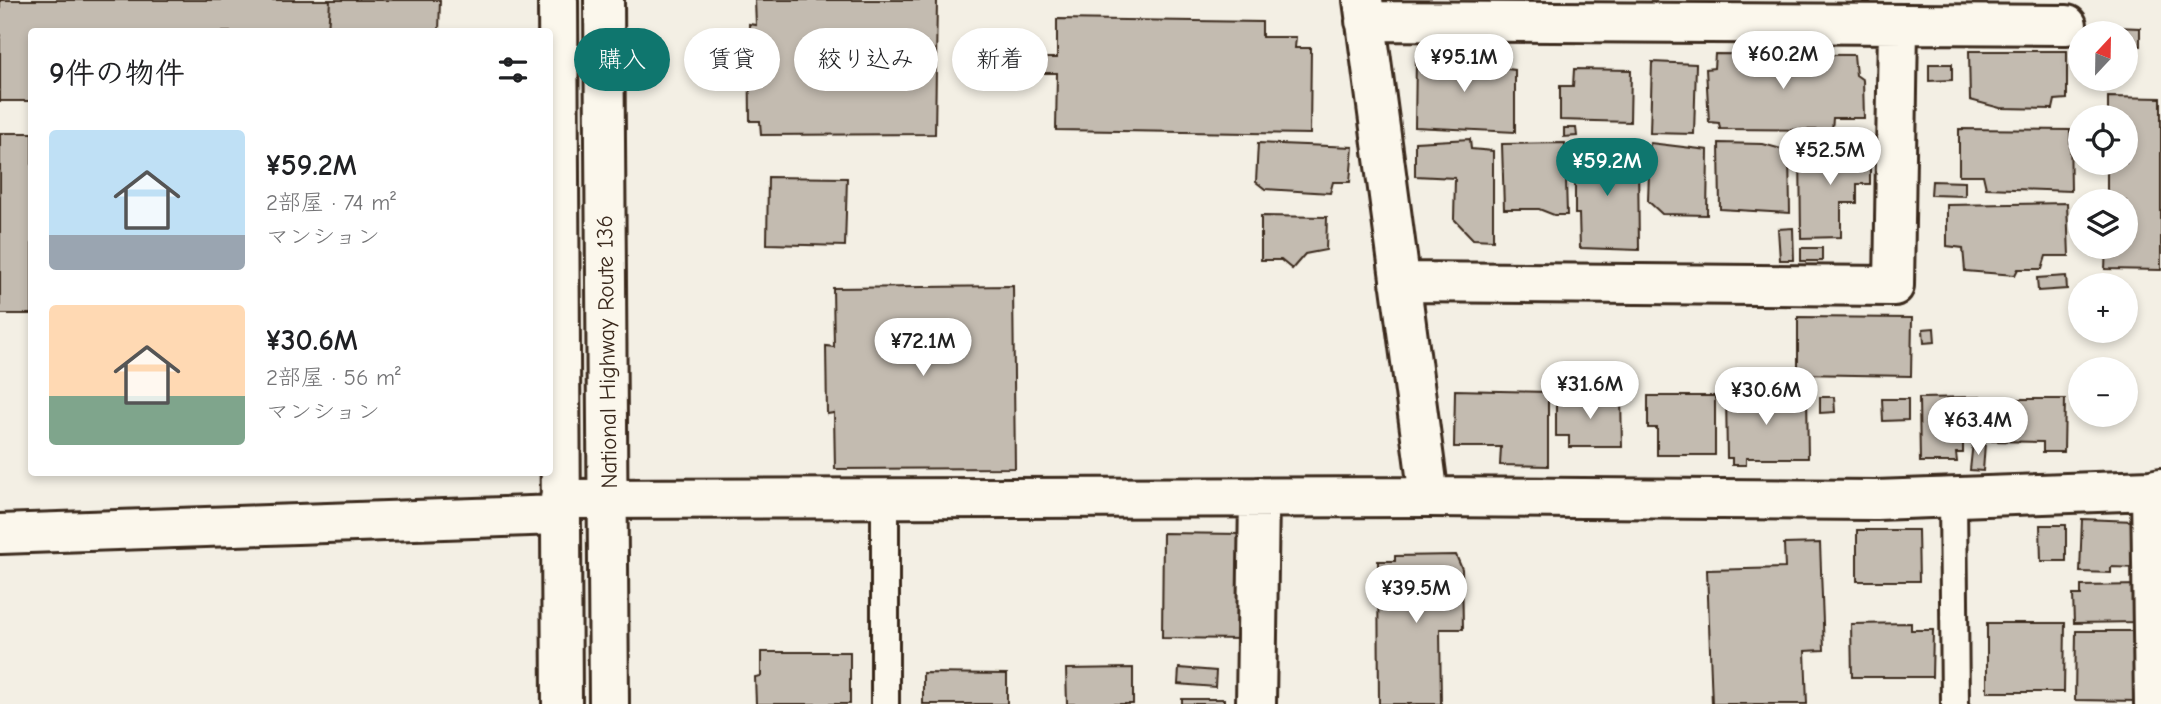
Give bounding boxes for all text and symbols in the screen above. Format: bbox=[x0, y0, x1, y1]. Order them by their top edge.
north arrow bbox=[2068, 21, 2138, 91]
map controls bbox=[2068, 21, 2138, 427]
chip: 購入 bbox=[574, 28, 670, 91]
chip: 賃貸 bbox=[684, 28, 780, 91]
chip: 絞り込み bbox=[794, 28, 938, 91]
chip: 新着 bbox=[952, 28, 1048, 91]
pin: ¥60.2M bbox=[1726, 32, 1840, 91]
pin: ¥95.1M bbox=[1407, 34, 1521, 94]
text: ¥60.2M bbox=[1748, 40, 1818, 67]
text: ¥95.1M bbox=[1430, 43, 1498, 70]
icon: filters bbox=[494, 51, 532, 89]
text: 9件の物件 bbox=[49, 56, 185, 91]
button: locate bbox=[2068, 105, 2138, 175]
pin: ¥52.5M bbox=[1773, 128, 1887, 187]
text: ¥52.5M bbox=[1795, 136, 1865, 163]
pin: ¥59.2M bbox=[1550, 138, 1664, 198]
text: ¥59.2M bbox=[1572, 147, 1642, 174]
text: ¥59.2M bbox=[266, 148, 357, 183]
icon: home bbox=[105, 158, 189, 242]
text: 2部屋 · 74 m² bbox=[266, 189, 396, 216]
button: layers bbox=[2068, 189, 2138, 259]
street label: National Highway Route 136 bbox=[591, 215, 623, 489]
text: マンション bbox=[266, 223, 380, 250]
button: + bbox=[2068, 273, 2138, 343]
pin: ¥72.1M bbox=[866, 318, 980, 378]
text: ¥30.6M bbox=[266, 323, 358, 358]
text: ¥72.1M bbox=[891, 327, 955, 354]
icon: home bbox=[105, 333, 189, 417]
button: − bbox=[2068, 357, 2138, 427]
pin: ¥31.6M bbox=[1533, 362, 1647, 421]
text: 2部屋 · 56 m² bbox=[266, 364, 401, 391]
pin: ¥30.6M bbox=[1709, 368, 1823, 427]
text: ¥31.6M bbox=[1557, 370, 1623, 397]
text: ¥30.6M bbox=[1731, 376, 1801, 403]
text: マンション bbox=[266, 398, 380, 425]
pin: ¥63.4M bbox=[1921, 398, 2035, 457]
text: ¥63.4M bbox=[1944, 406, 2012, 433]
pin: ¥39.5M bbox=[1359, 566, 1473, 625]
text: ¥39.5M bbox=[1381, 574, 1451, 601]

